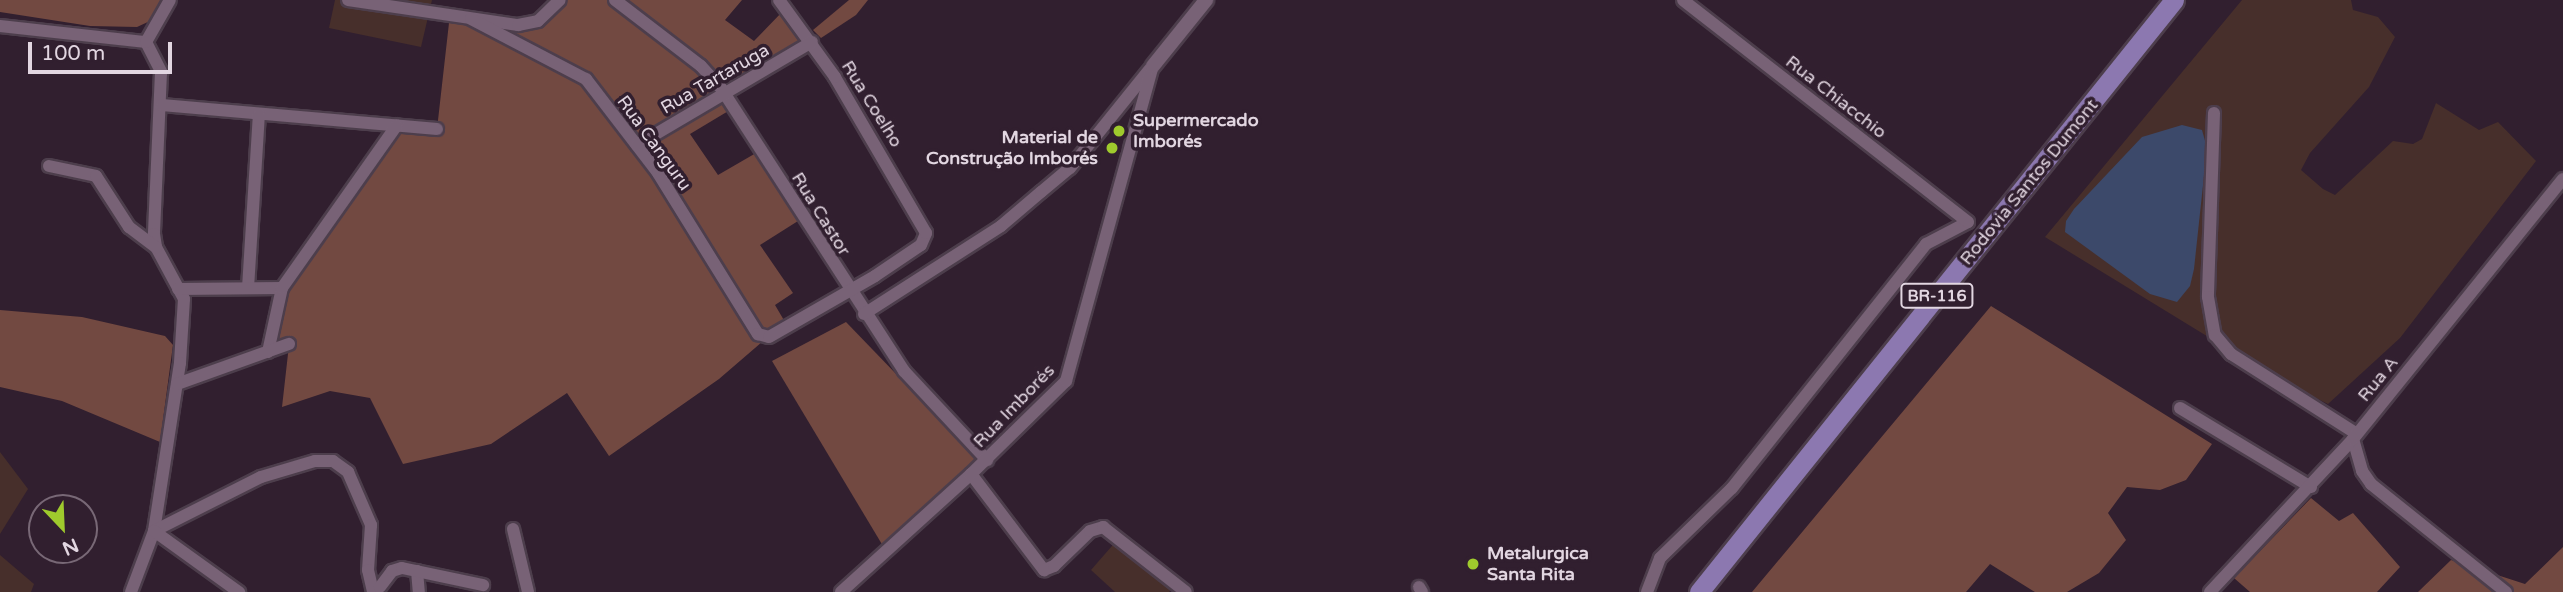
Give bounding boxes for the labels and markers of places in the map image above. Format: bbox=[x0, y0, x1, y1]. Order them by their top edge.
place label: Supermercado Imborés bbox=[1133, 110, 1259, 152]
marker: Supermercado Imborés bbox=[1111, 123, 1127, 139]
place label: Material de Construção Imborés bbox=[926, 127, 1098, 170]
marker: Material de Construção Imborés bbox=[1104, 140, 1120, 156]
place label: Metalurgica Santa Rita bbox=[1487, 543, 1589, 586]
marker: Metalurgica Santa Rita bbox=[1465, 556, 1481, 572]

